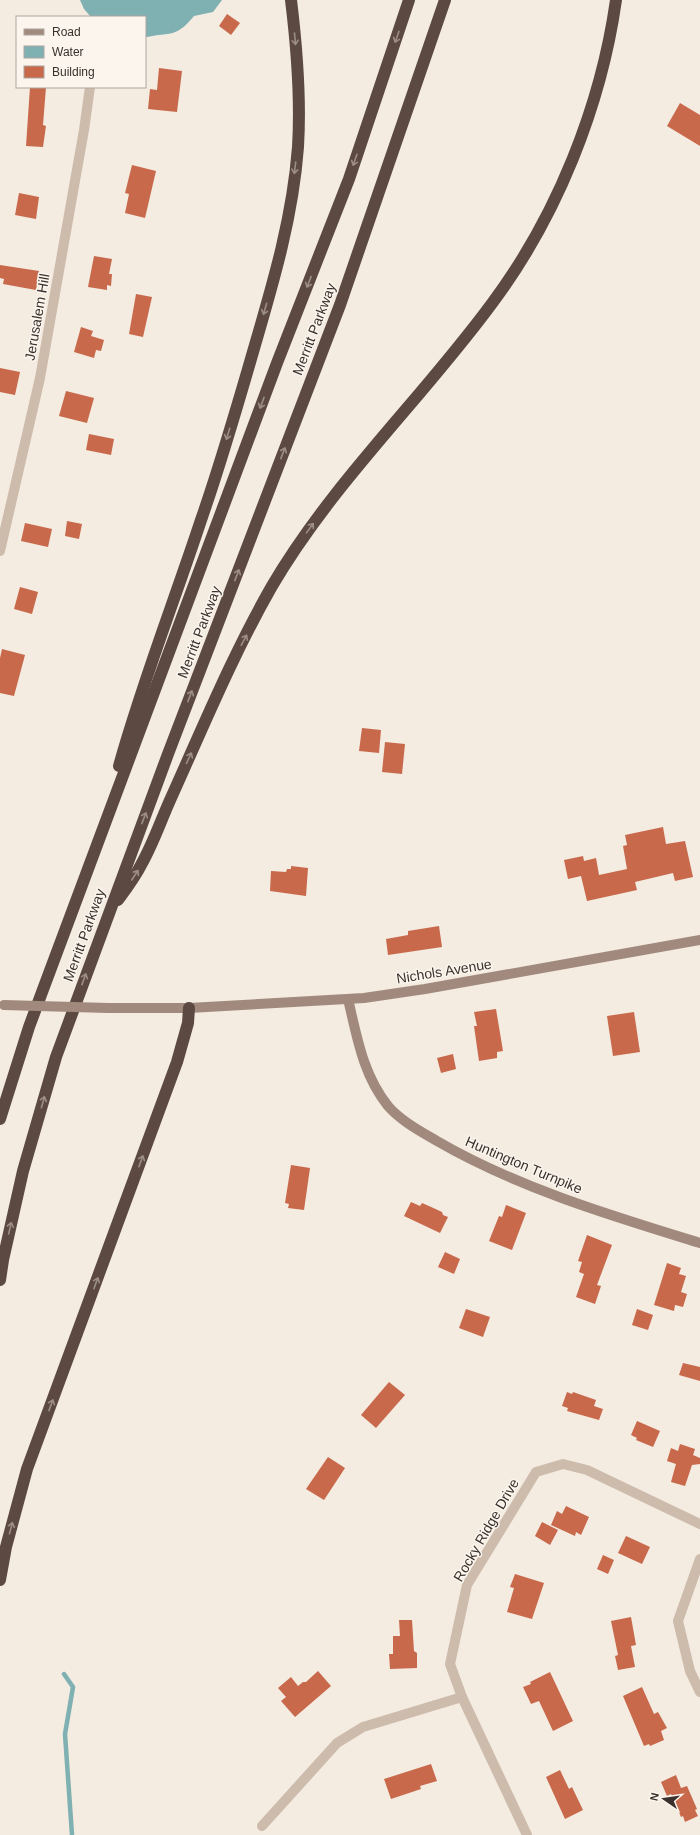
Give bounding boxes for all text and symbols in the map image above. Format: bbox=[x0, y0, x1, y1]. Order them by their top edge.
legend bbox=[16, 16, 146, 88]
text: Road bbox=[52, 25, 81, 39]
one-way arrow bbox=[392, 31, 400, 43]
one-way arrow bbox=[292, 32, 299, 45]
text: Water bbox=[52, 45, 84, 59]
text: Building bbox=[52, 65, 95, 79]
one-way arrow bbox=[351, 154, 358, 167]
one-way arrow bbox=[291, 162, 299, 175]
street label: Jerusalem Hill bbox=[21, 272, 53, 362]
one-way arrow bbox=[304, 275, 312, 287]
street label: Merritt Parkway bbox=[289, 281, 339, 377]
one-way arrow bbox=[261, 302, 268, 315]
one-way arrow bbox=[258, 397, 266, 409]
one-way arrow bbox=[224, 427, 231, 440]
one-way arrow bbox=[280, 448, 288, 460]
one-way arrow bbox=[306, 523, 314, 534]
one-way arrow bbox=[233, 569, 241, 581]
street label: Merritt Parkway bbox=[174, 584, 224, 680]
one-way arrow bbox=[241, 634, 248, 646]
one-way arrow bbox=[187, 691, 195, 703]
one-way arrow bbox=[186, 752, 193, 764]
one-way arrow bbox=[141, 811, 148, 824]
one-way arrow bbox=[131, 869, 139, 881]
street label: Merritt Parkway bbox=[60, 887, 108, 983]
street label: Nichols Avenue bbox=[395, 956, 493, 986]
one-way arrow bbox=[80, 974, 88, 986]
one-way arrow bbox=[40, 1096, 47, 1109]
street label: Huntington Turnpike bbox=[463, 1133, 585, 1197]
one-way arrow bbox=[138, 1154, 145, 1167]
one-way arrow bbox=[7, 1222, 14, 1235]
one-way arrow bbox=[93, 1276, 100, 1289]
one-way arrow bbox=[48, 1399, 56, 1411]
street label: Rocky Ridge Drive bbox=[450, 1476, 522, 1584]
one-way arrow bbox=[8, 1522, 15, 1535]
north arrow bbox=[644, 1779, 684, 1819]
text: N bbox=[648, 1791, 661, 1802]

